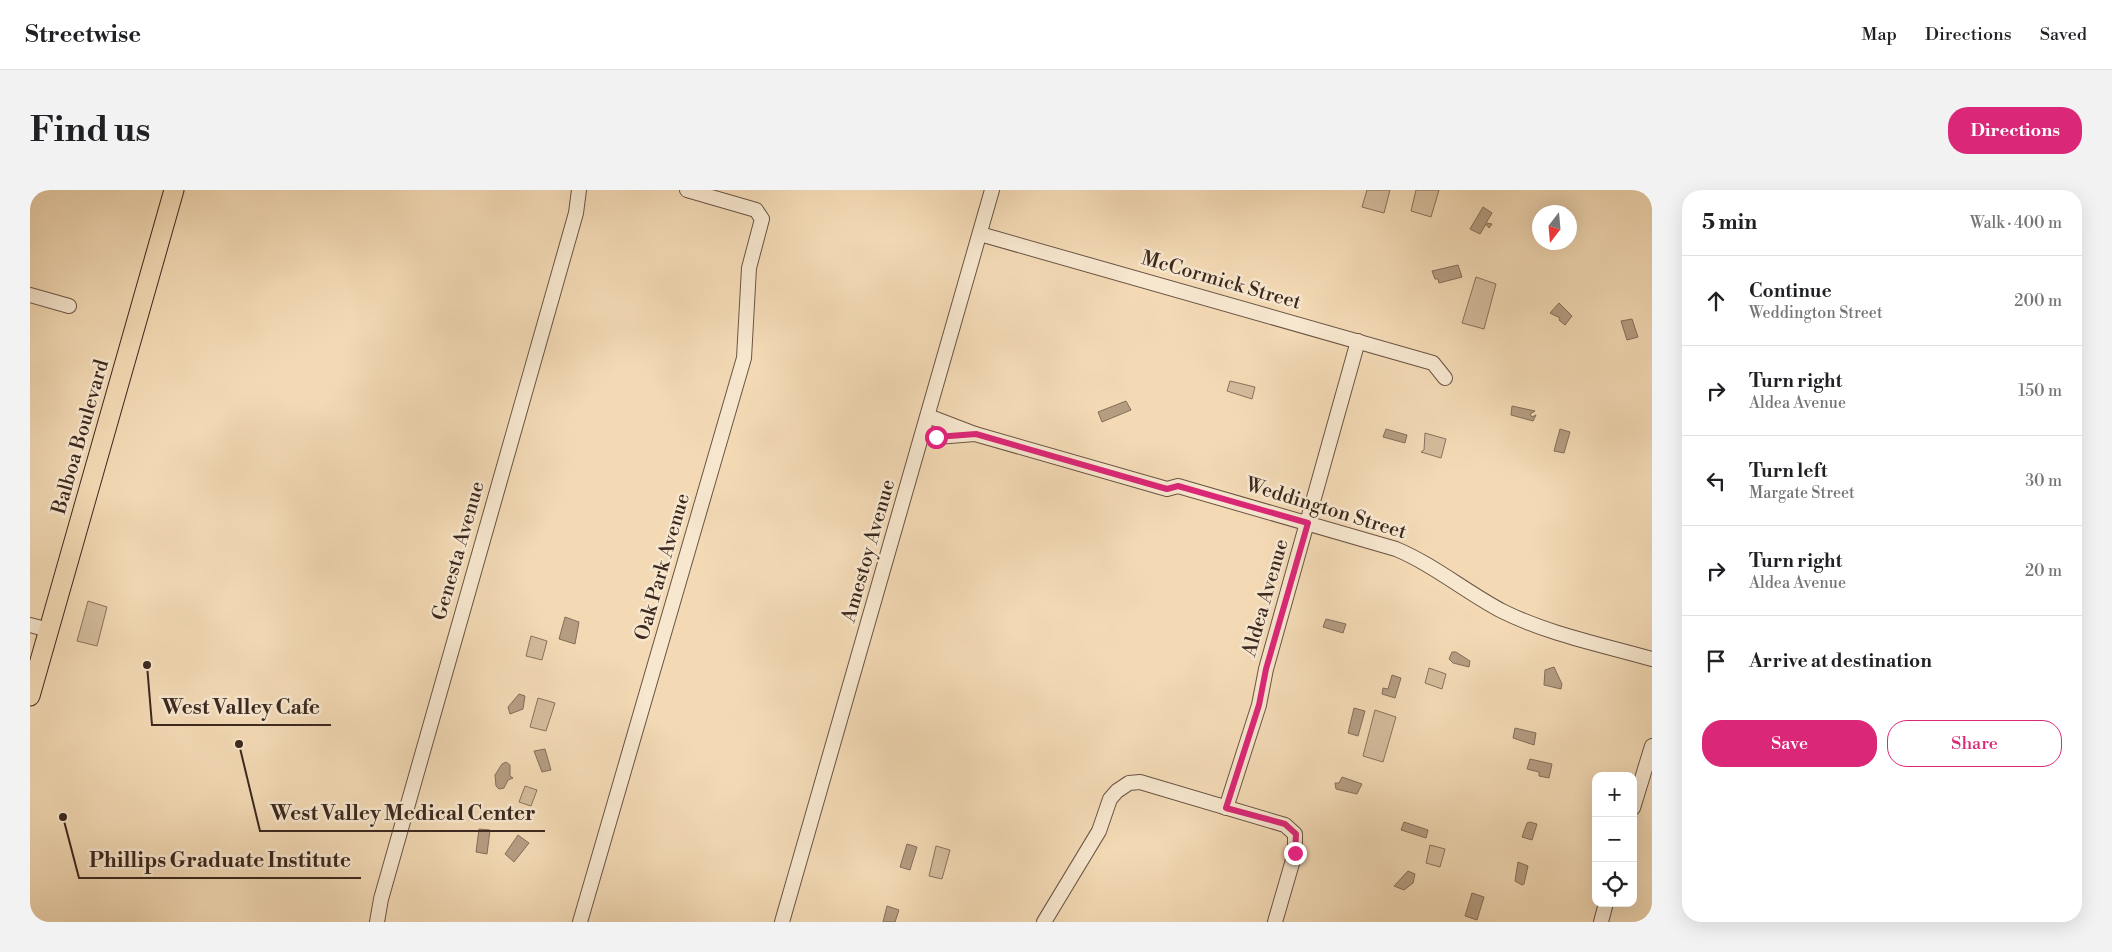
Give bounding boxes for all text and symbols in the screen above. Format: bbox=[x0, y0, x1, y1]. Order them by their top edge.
text: Streetwise bbox=[25, 20, 141, 50]
text: Map bbox=[1861, 23, 1897, 46]
text: Directions bbox=[1925, 23, 2012, 46]
text: Saved bbox=[2040, 23, 2087, 46]
button: Directions bbox=[1948, 107, 2082, 154]
text: Find us bbox=[30, 109, 150, 152]
north arrow bbox=[1532, 205, 1577, 250]
text: 5 min bbox=[1702, 210, 1757, 236]
text: Walk · 400 m bbox=[1970, 213, 2062, 233]
street label: McCormick Street bbox=[1138, 246, 1304, 316]
text: Continue bbox=[1749, 279, 1832, 303]
icon: ahead bbox=[1702, 287, 1730, 315]
text: 200 m bbox=[2014, 291, 2062, 311]
text: Weddington Street bbox=[1749, 303, 1883, 323]
street label: Balboa Boulevard bbox=[47, 356, 115, 518]
text: Turn right bbox=[1749, 369, 1842, 393]
icon: right bbox=[1702, 377, 1730, 405]
text: 150 m bbox=[2018, 381, 2062, 401]
text: Aldea Avenue bbox=[1749, 393, 1846, 413]
route start bbox=[925, 426, 948, 449]
text: Turn left bbox=[1749, 459, 1828, 483]
icon: left bbox=[1702, 467, 1730, 495]
text: 30 m bbox=[2025, 471, 2062, 491]
street label: Weddington Street bbox=[1242, 472, 1410, 545]
street label: Amestoy Avenue bbox=[836, 477, 901, 626]
street label: Genesta Avenue bbox=[427, 479, 491, 623]
text: Margate Street bbox=[1749, 483, 1855, 503]
street label: Oak Park Avenue bbox=[630, 491, 696, 643]
street label: Aldea Avenue bbox=[1237, 536, 1295, 661]
text: Turn right bbox=[1749, 549, 1842, 573]
icon: right bbox=[1702, 557, 1730, 585]
text: 20 m bbox=[2025, 561, 2062, 581]
text: Aldea Avenue bbox=[1749, 573, 1846, 593]
icon: arrive bbox=[1702, 647, 1730, 675]
text: Arrive at destination bbox=[1749, 649, 1932, 673]
callout: West Valley Cafe bbox=[152, 689, 331, 725]
text: West Valley Cafe bbox=[161, 695, 320, 721]
button: Save bbox=[1702, 720, 1877, 767]
button: Share bbox=[1887, 720, 2062, 767]
map controls bbox=[1592, 772, 1637, 907]
button: + bbox=[1592, 772, 1637, 817]
callout: West Valley Medical Center bbox=[260, 795, 545, 831]
text: West Valley Medical Center bbox=[269, 801, 536, 827]
button: − bbox=[1592, 817, 1637, 862]
callout: Phillips Graduate Institute bbox=[79, 842, 361, 878]
route end bbox=[1284, 842, 1307, 865]
text: Phillips Graduate Institute bbox=[89, 848, 351, 874]
button: locate bbox=[1592, 862, 1637, 907]

